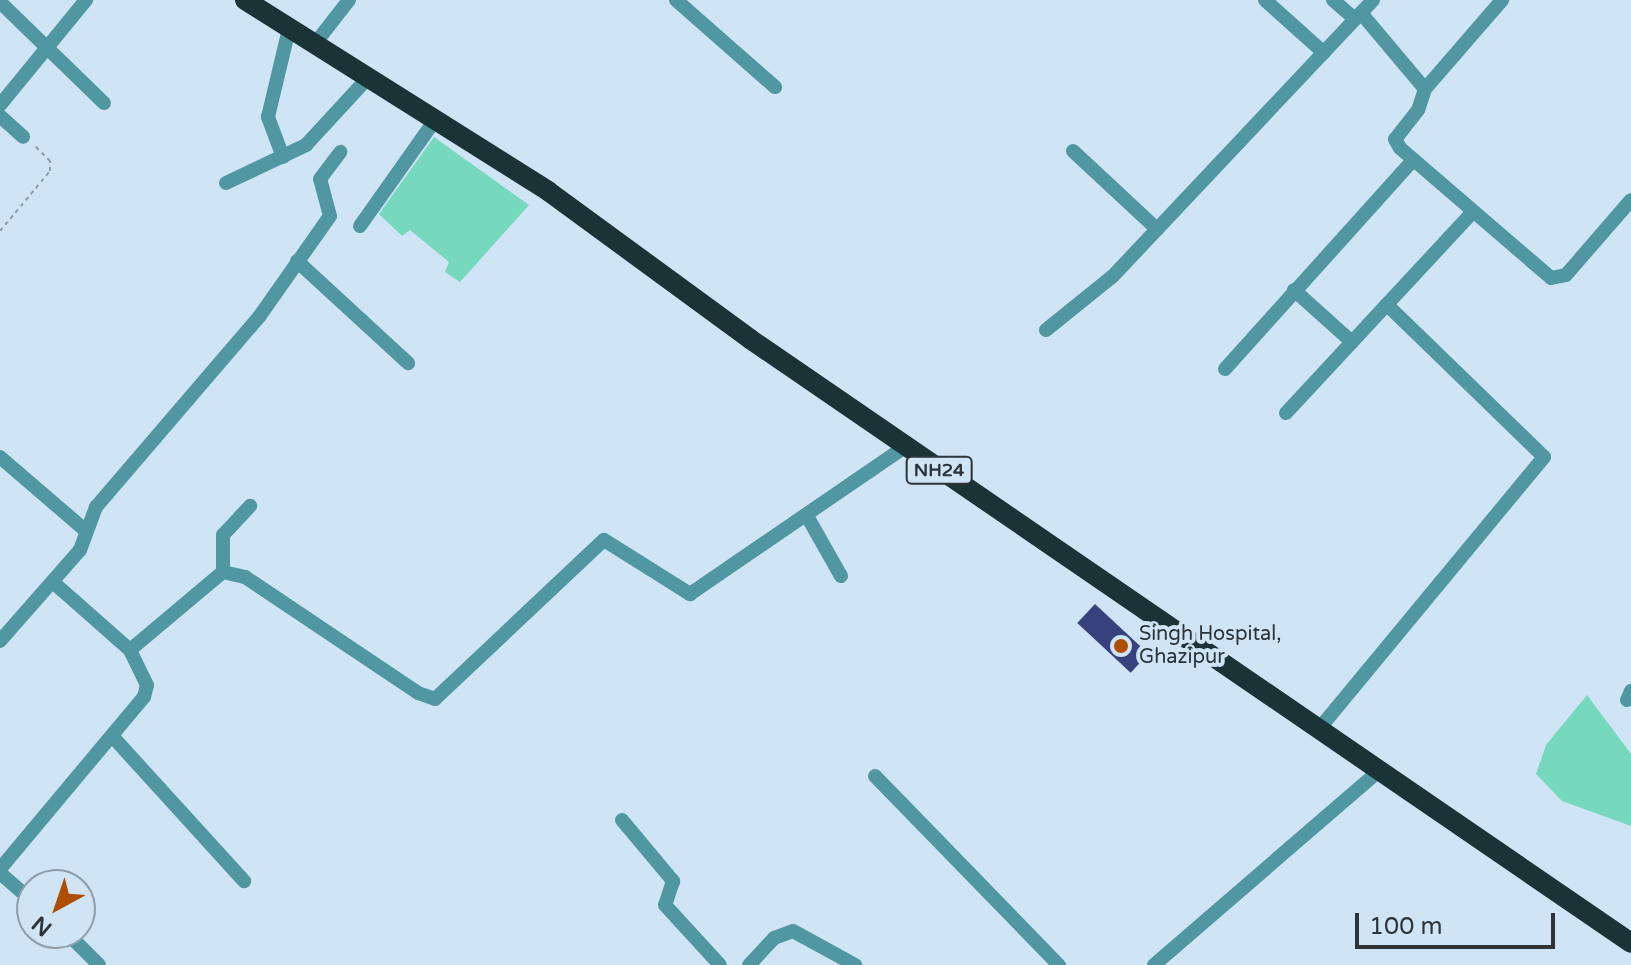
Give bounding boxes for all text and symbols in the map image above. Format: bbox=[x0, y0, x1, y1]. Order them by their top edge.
road number: NH24 bbox=[905, 456, 973, 484]
place label: Singh Hospital, Ghazipur bbox=[1139, 622, 1282, 669]
marker: Singh Hospital, Ghazipur bbox=[1110, 635, 1132, 657]
north arrow bbox=[16, 869, 96, 949]
scale bar bbox=[1359, 897, 1559, 947]
text: N bbox=[27, 910, 57, 941]
text: 100 m bbox=[1369, 912, 1443, 941]

